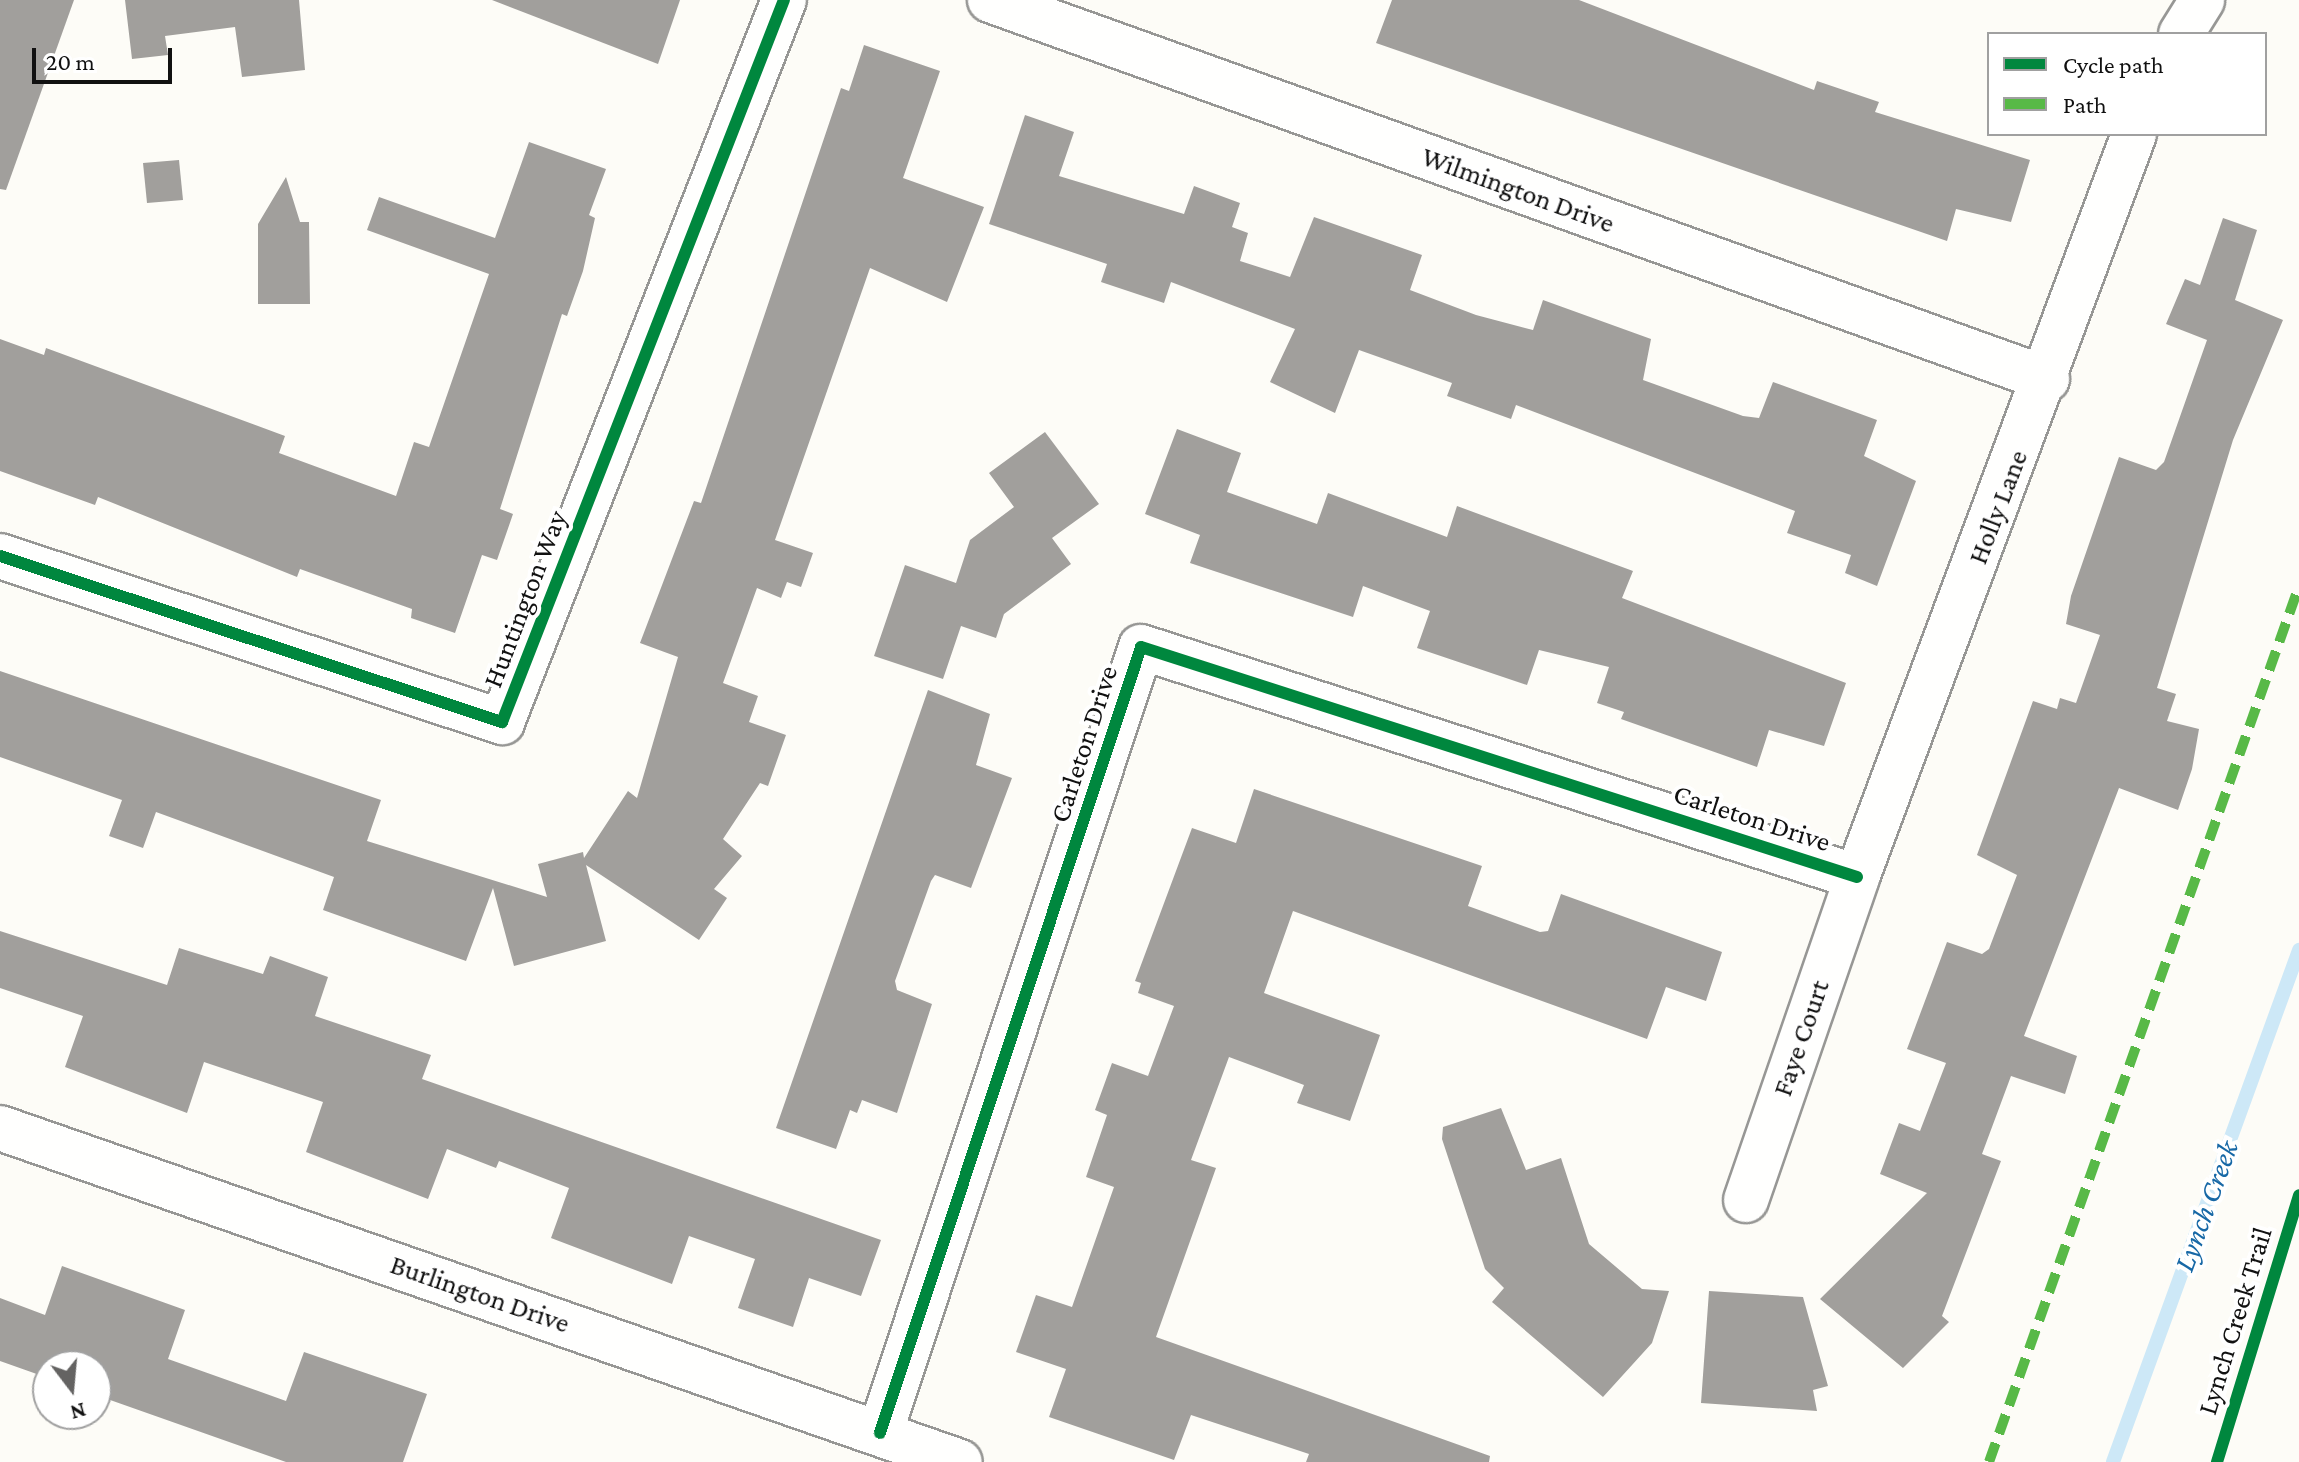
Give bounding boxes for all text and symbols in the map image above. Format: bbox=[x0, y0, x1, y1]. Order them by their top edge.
scale bar bbox=[36, 32, 176, 82]
legend bbox=[1987, 32, 2267, 136]
text: 20 m bbox=[46, 48, 95, 75]
text: Cycle path bbox=[2063, 51, 2164, 78]
text: Path bbox=[2063, 91, 2107, 118]
street label: Wilmington Drive bbox=[1417, 140, 1619, 240]
street label: Holly Lane bbox=[1961, 445, 2035, 569]
street label: Huntington Way bbox=[476, 506, 574, 692]
street label: Carleton Drive bbox=[1043, 661, 1125, 827]
street label: Carleton Drive bbox=[1669, 777, 1835, 859]
street label: Faye Court bbox=[1765, 976, 1837, 1100]
water label: Lynch Creek bbox=[2166, 1136, 2246, 1276]
street label: Lynch Creek Trail bbox=[2191, 1223, 2279, 1419]
street label: Burlington Drive bbox=[386, 1248, 574, 1340]
north arrow bbox=[32, 1350, 112, 1430]
text: N bbox=[68, 1398, 89, 1426]

